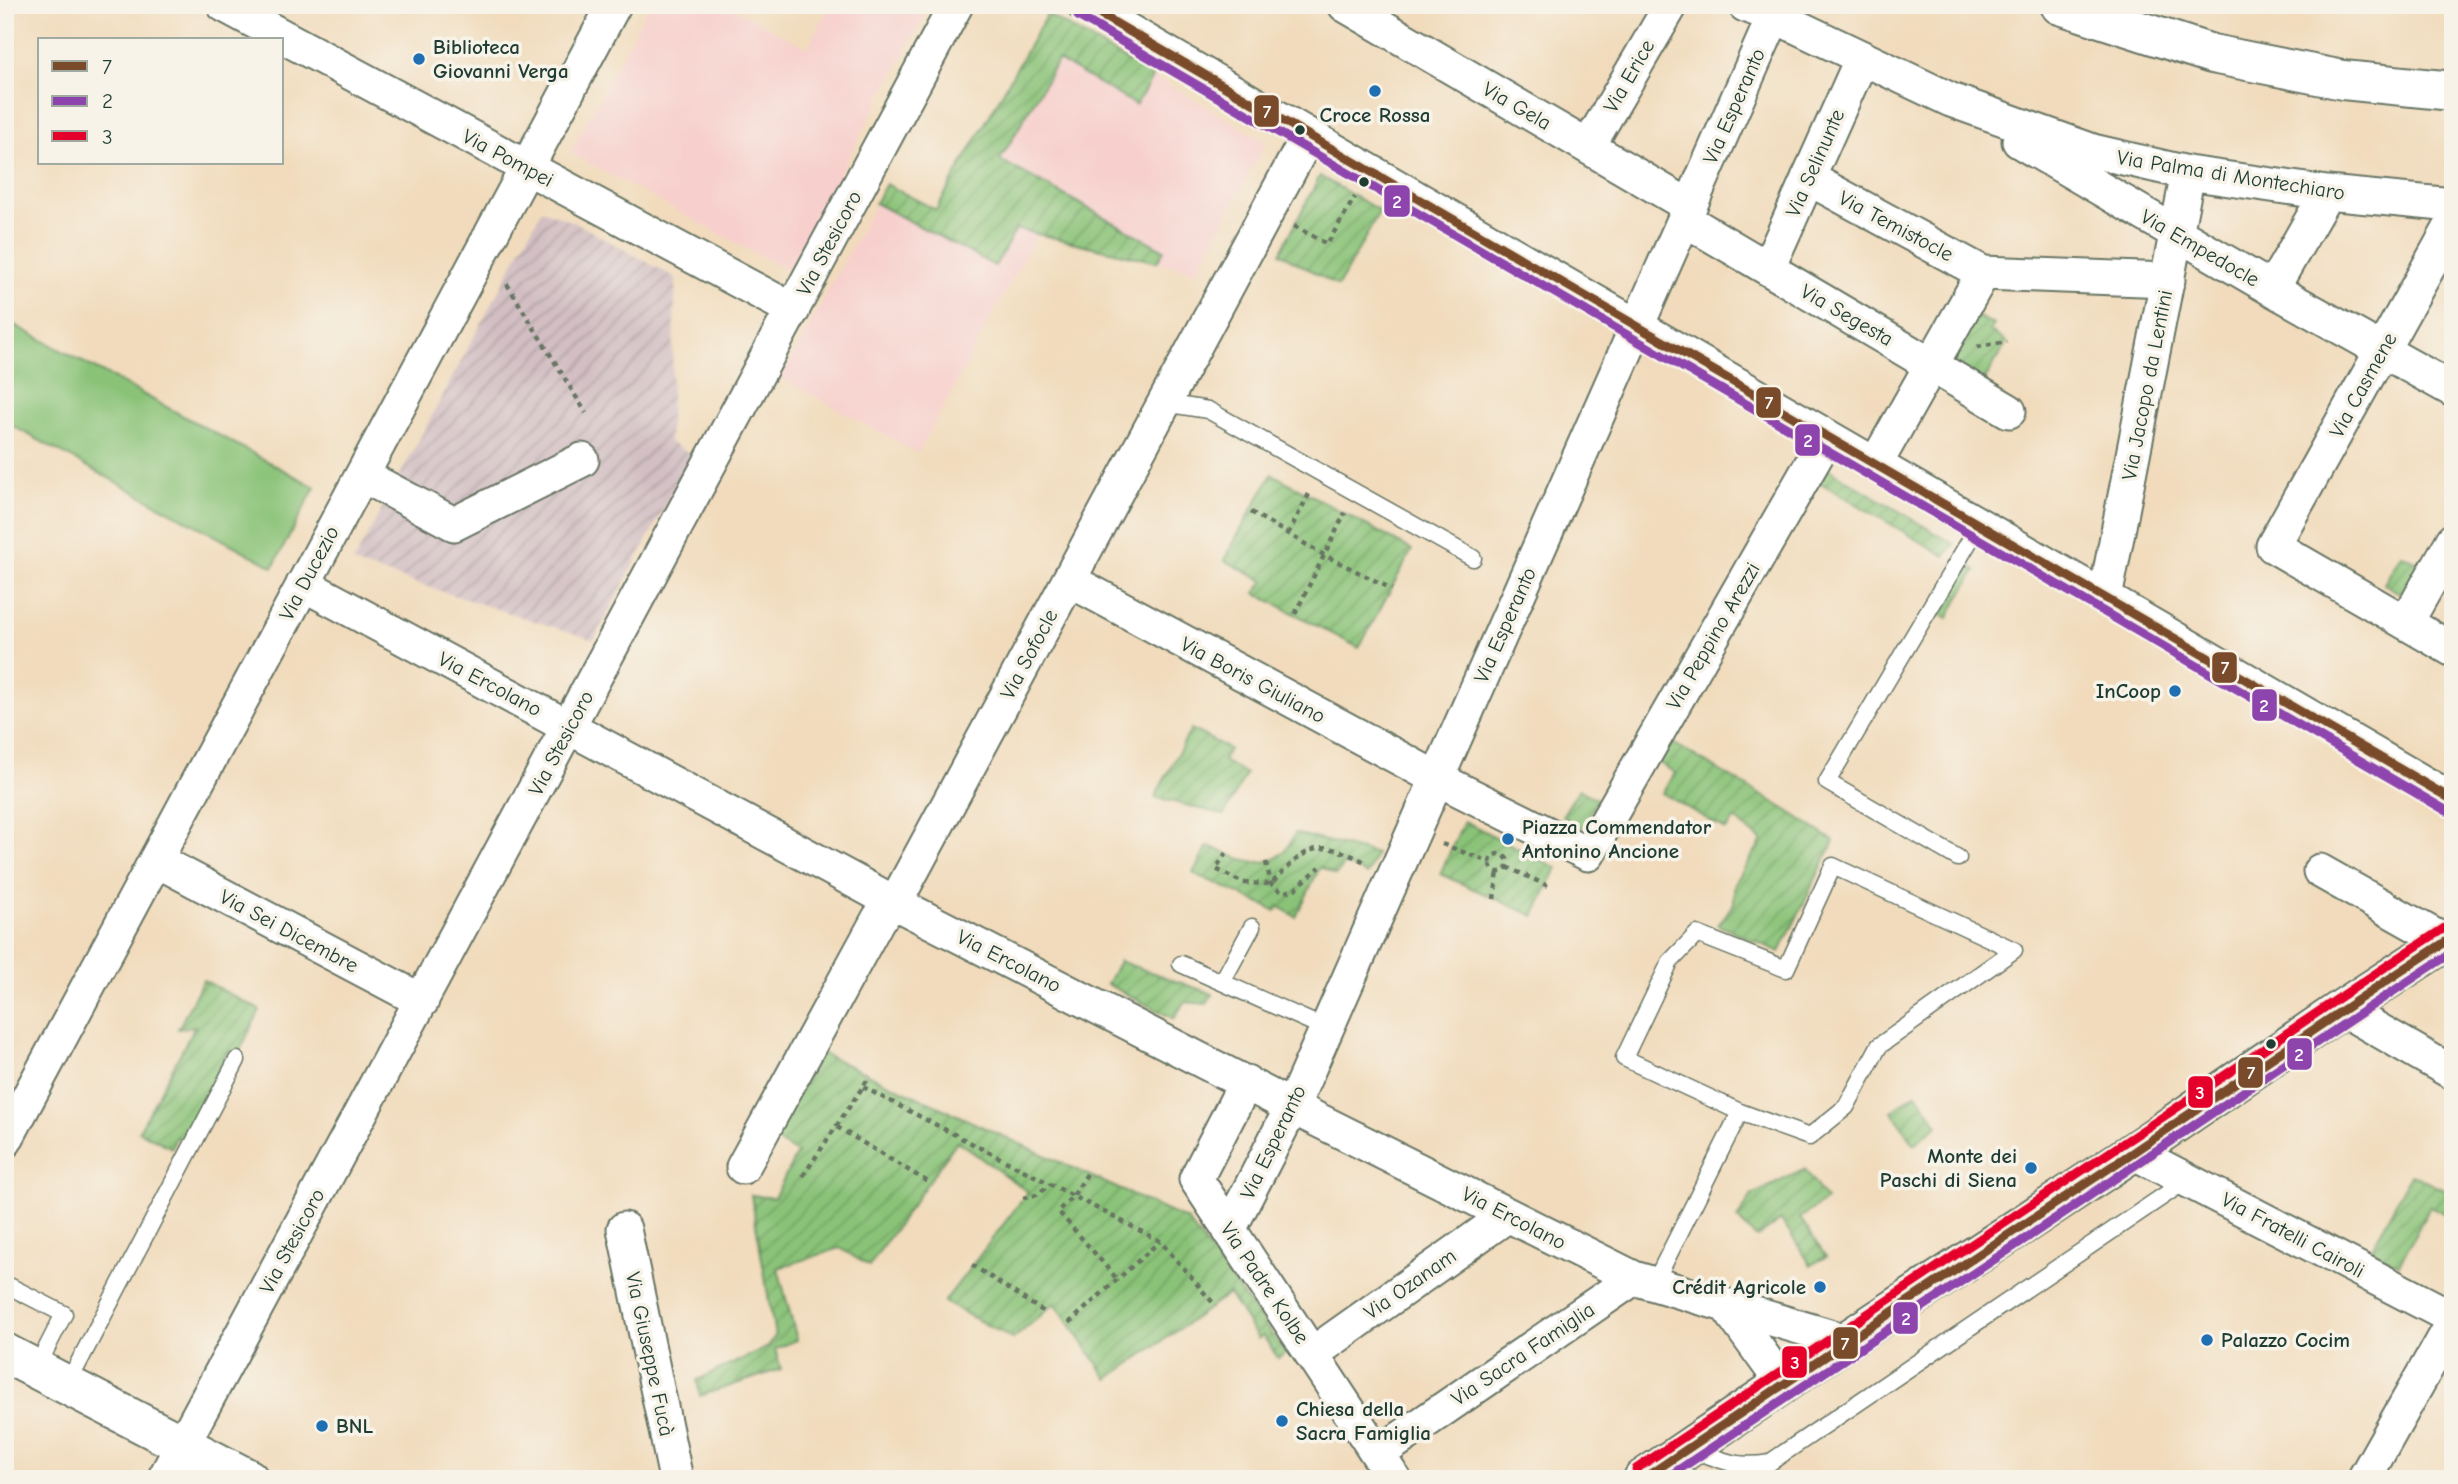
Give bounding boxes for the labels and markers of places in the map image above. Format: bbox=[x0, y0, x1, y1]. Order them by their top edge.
place label: Biblioteca Giovanni Verga bbox=[433, 35, 569, 83]
marker: Biblioteca Giovanni Verga bbox=[411, 51, 427, 67]
marker: Croce Rossa bbox=[1367, 83, 1383, 99]
place label: Croce Rossa bbox=[1320, 103, 1430, 127]
unlabelled marker bbox=[1293, 123, 1307, 137]
unlabelled marker bbox=[1357, 175, 1371, 189]
place label: InCoop bbox=[2096, 679, 2161, 703]
marker: InCoop bbox=[2167, 683, 2183, 699]
place label: Piazza Commendator Antonino Ancione bbox=[1522, 815, 1712, 863]
marker: Piazza Commendator Antonino Ancione bbox=[1500, 831, 1516, 847]
unlabelled marker bbox=[2264, 1037, 2278, 1051]
place label: Monte dei Paschi di Siena bbox=[1880, 1144, 2017, 1192]
marker: Monte dei Paschi di Siena bbox=[2023, 1160, 2039, 1176]
place label: Crédit Agricole bbox=[1672, 1275, 1806, 1299]
marker: Crédit Agricole bbox=[1812, 1279, 1828, 1295]
place label: Palazzo Cocim bbox=[2221, 1328, 2350, 1352]
marker: Palazzo Cocim bbox=[2199, 1332, 2215, 1348]
place label: Chiesa della Sacra Famiglia bbox=[1296, 1397, 1431, 1445]
marker: Chiesa della Sacra Famiglia bbox=[1274, 1413, 1290, 1429]
place label: BNL bbox=[336, 1414, 374, 1438]
marker: BNL bbox=[314, 1418, 330, 1434]

